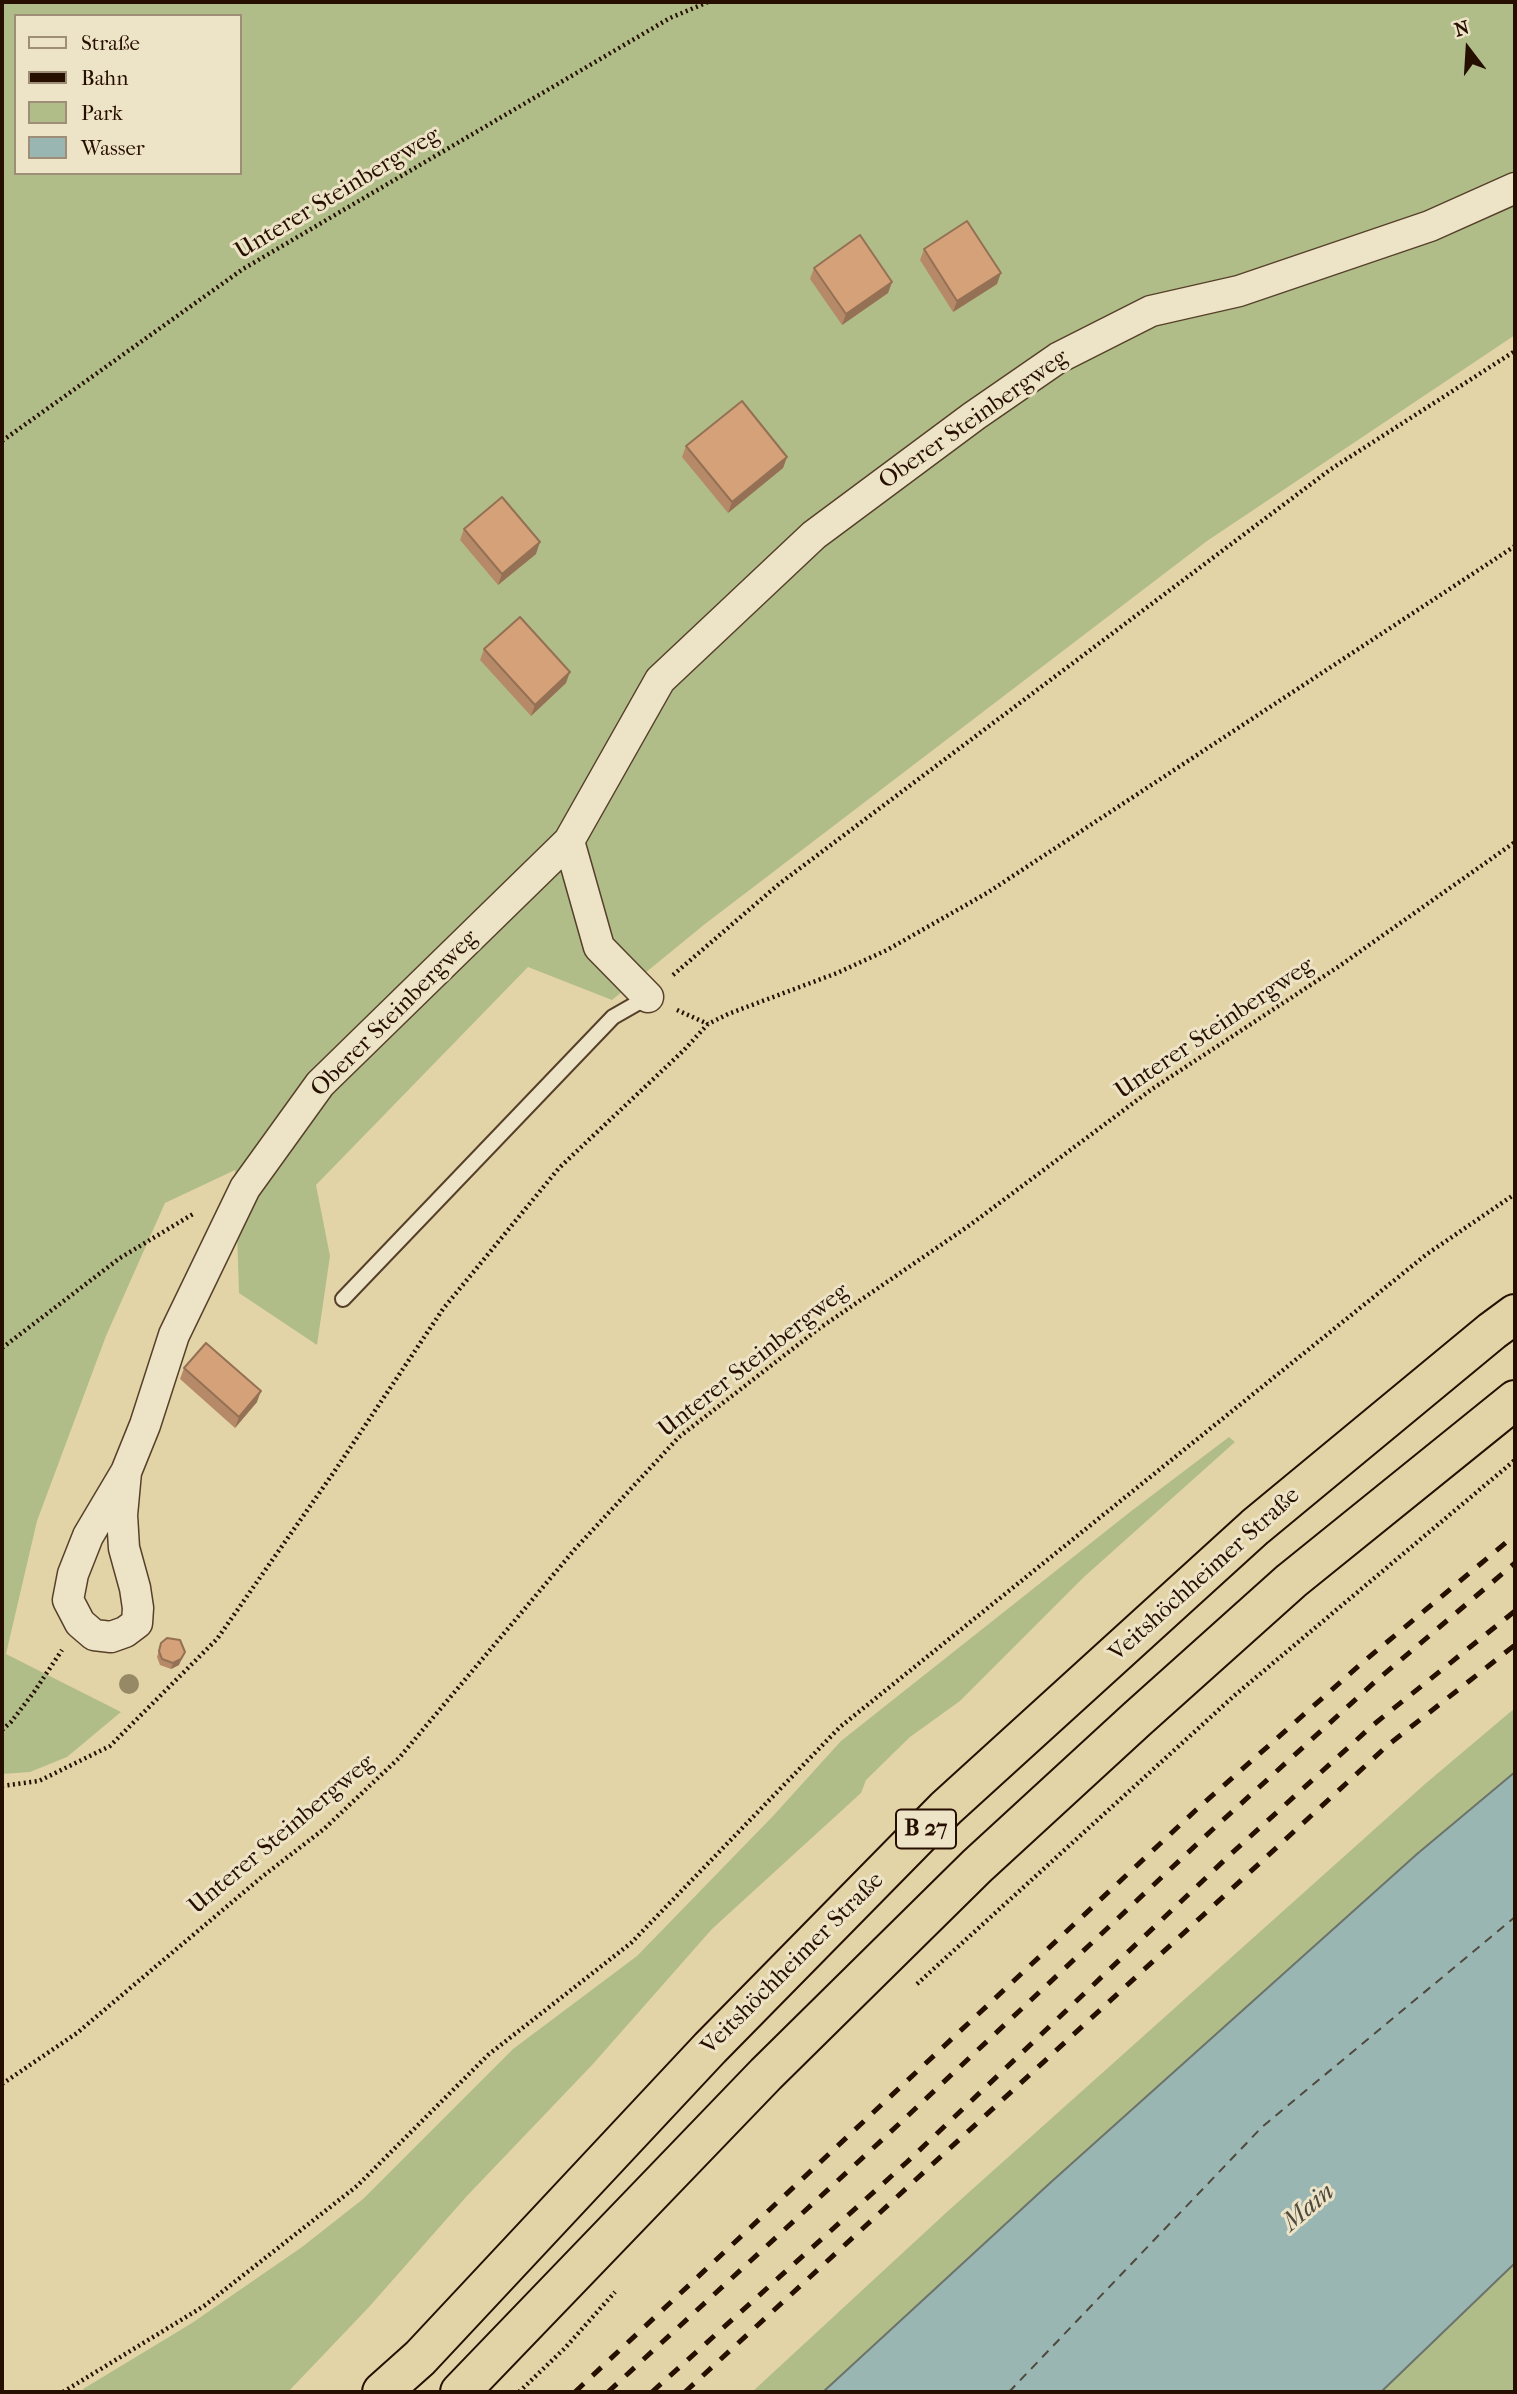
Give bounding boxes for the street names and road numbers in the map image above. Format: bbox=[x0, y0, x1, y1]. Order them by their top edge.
street label: Unterer Steinbergweg bbox=[230, 121, 446, 267]
street label: Oberer Steinbergweg bbox=[874, 344, 1074, 496]
street label: Oberer Steinbergweg bbox=[305, 924, 485, 1104]
street label: Unterer Steinbergweg bbox=[1110, 952, 1320, 1106]
street label: Unterer Steinbergweg bbox=[653, 1278, 855, 1444]
street label: Veitshöchheimer Straße bbox=[1104, 1482, 1306, 1668]
street label: Unterer Steinbergweg bbox=[183, 1749, 381, 1921]
road number: B 27 bbox=[896, 1810, 956, 1848]
street label: Veitshöchheimer Straße bbox=[696, 1867, 890, 2061]

